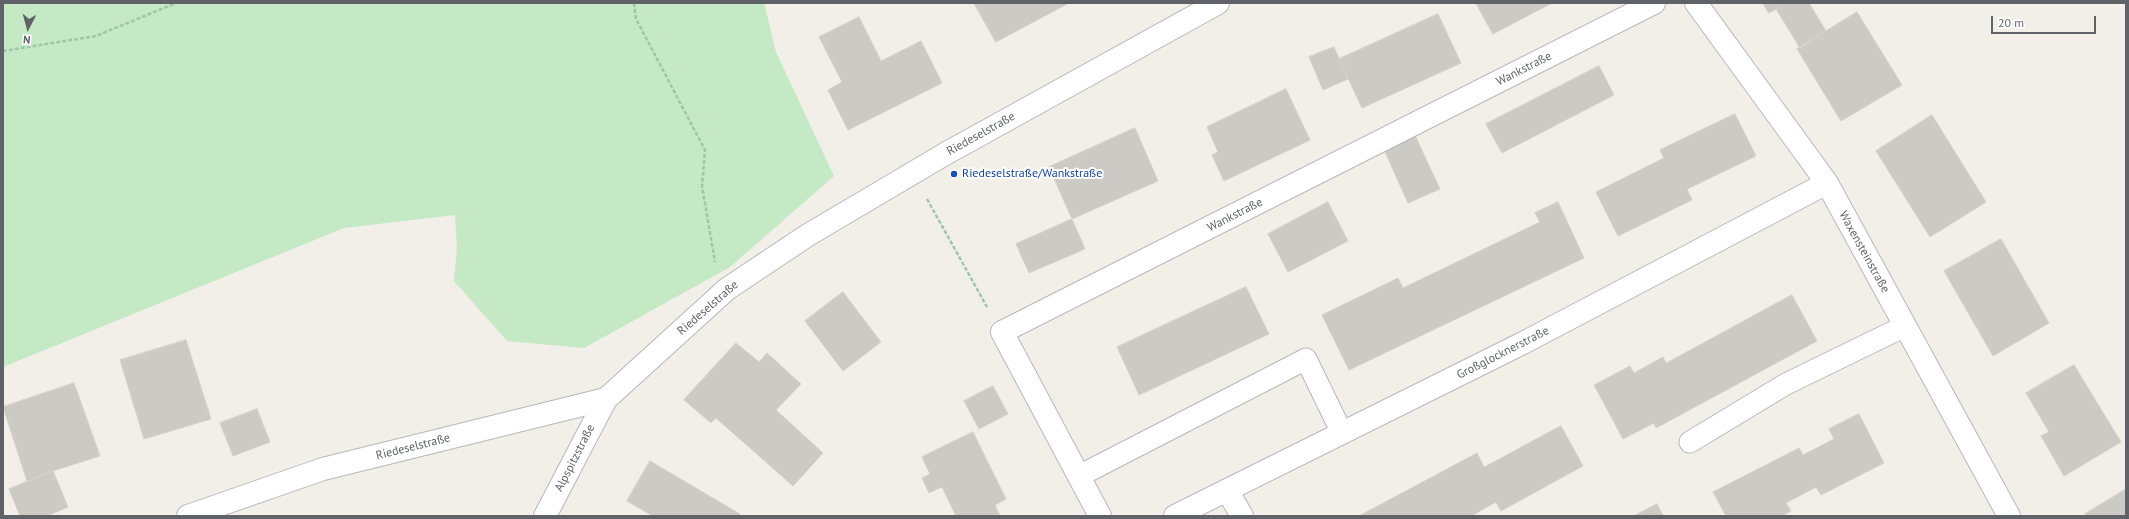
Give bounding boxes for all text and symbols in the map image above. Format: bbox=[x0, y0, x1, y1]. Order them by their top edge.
north arrow bbox=[8, 8, 48, 48]
scale bar bbox=[1993, 8, 2098, 34]
text: 20 m bbox=[1998, 15, 2024, 30]
text: N bbox=[22, 33, 31, 47]
street label: Wankstraße bbox=[1494, 49, 1554, 89]
street label: Riedeselstraße bbox=[944, 109, 1018, 159]
place label: Riedeselstraße/Wankstraße bbox=[962, 167, 1102, 181]
marker: Riedeselstraße/Wankstraße bbox=[949, 169, 959, 179]
street label: Wankstraße bbox=[1205, 195, 1265, 235]
street label: Waxensteinstraße bbox=[1836, 209, 1892, 295]
street label: Riedeselstraße bbox=[675, 278, 741, 338]
street label: Großglocknerstraße bbox=[1454, 324, 1552, 382]
street label: Alpspitzstraße bbox=[552, 422, 598, 494]
street label: Riedeselstraße bbox=[374, 431, 452, 463]

